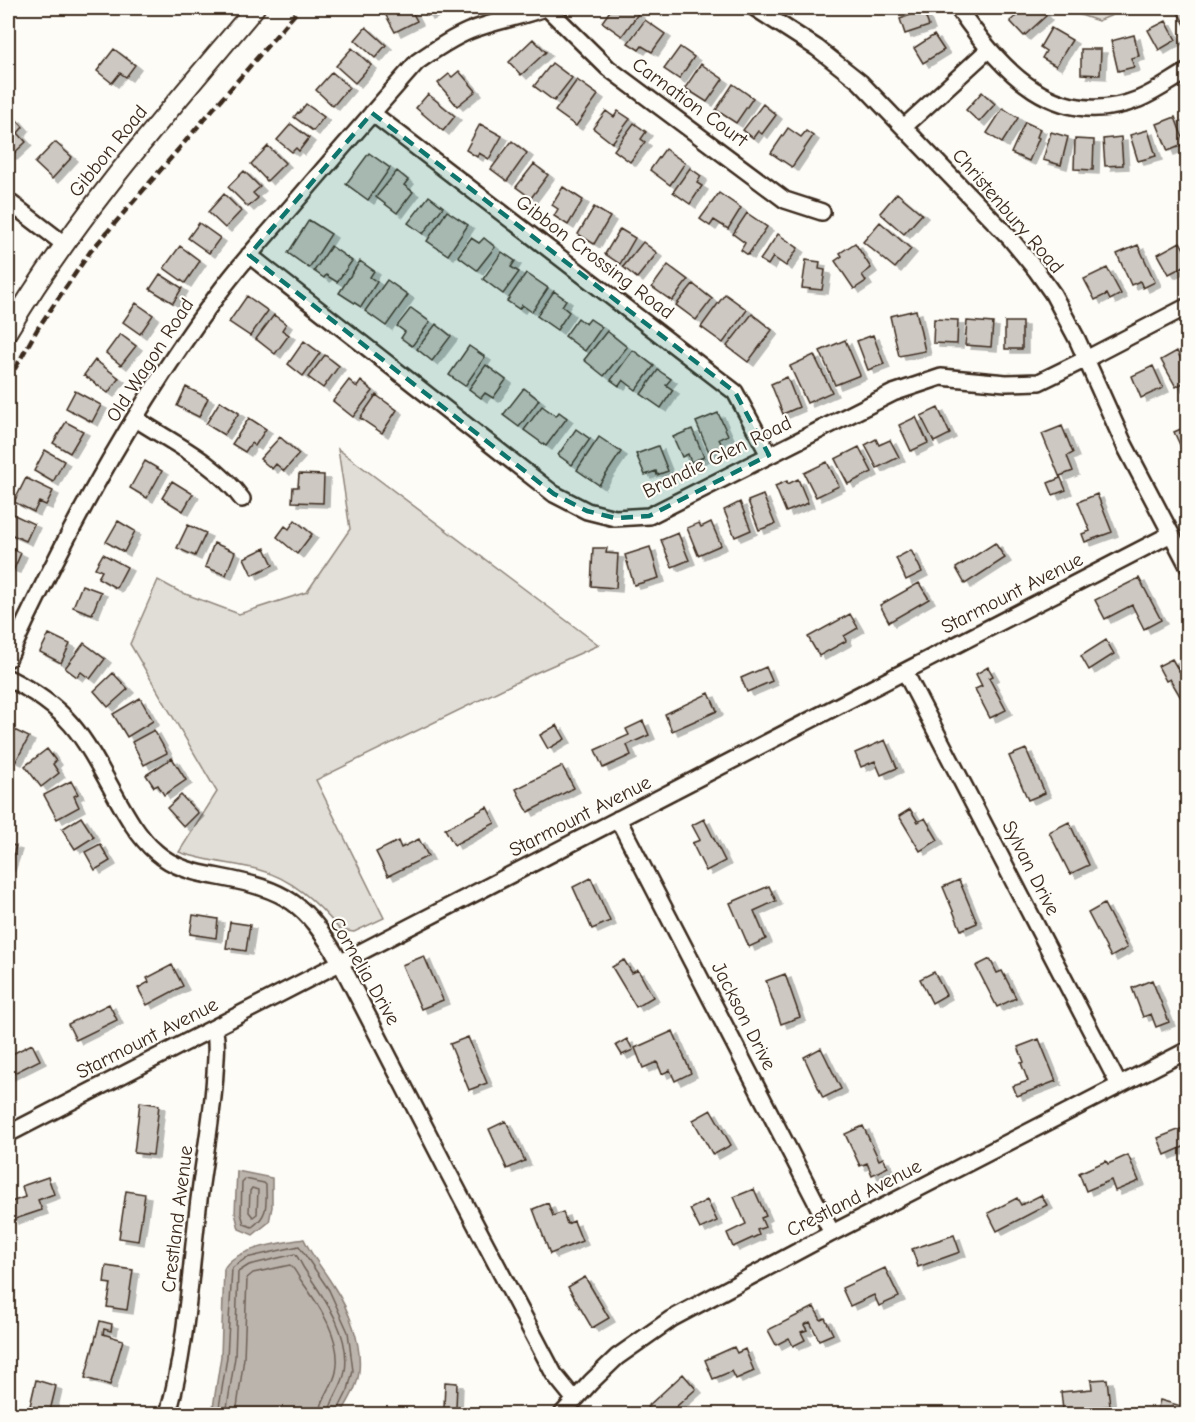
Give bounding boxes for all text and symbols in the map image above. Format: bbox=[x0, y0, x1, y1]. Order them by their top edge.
street label: Carnation Court bbox=[628, 52, 753, 152]
street label: Gibbon Road bbox=[64, 100, 152, 202]
street label: Christenbury Road bbox=[948, 144, 1068, 278]
street label: Gibbon Crossing Road bbox=[512, 190, 678, 324]
street label: Old Wagon Road bbox=[101, 294, 199, 426]
street label: Brandie Glen Road bbox=[639, 411, 795, 503]
street label: Starmount Avenue bbox=[937, 547, 1087, 639]
street label: Starmount Avenue bbox=[505, 770, 655, 862]
street label: Sylvan Drive bbox=[997, 817, 1065, 919]
street label: Cornelia Drive bbox=[325, 913, 405, 1029]
street label: Jackson Drive bbox=[707, 958, 781, 1074]
street label: Starmount Avenue bbox=[72, 992, 222, 1084]
street label: Crestland Avenue bbox=[157, 1144, 197, 1294]
street label: Crestland Avenue bbox=[783, 1154, 925, 1242]

